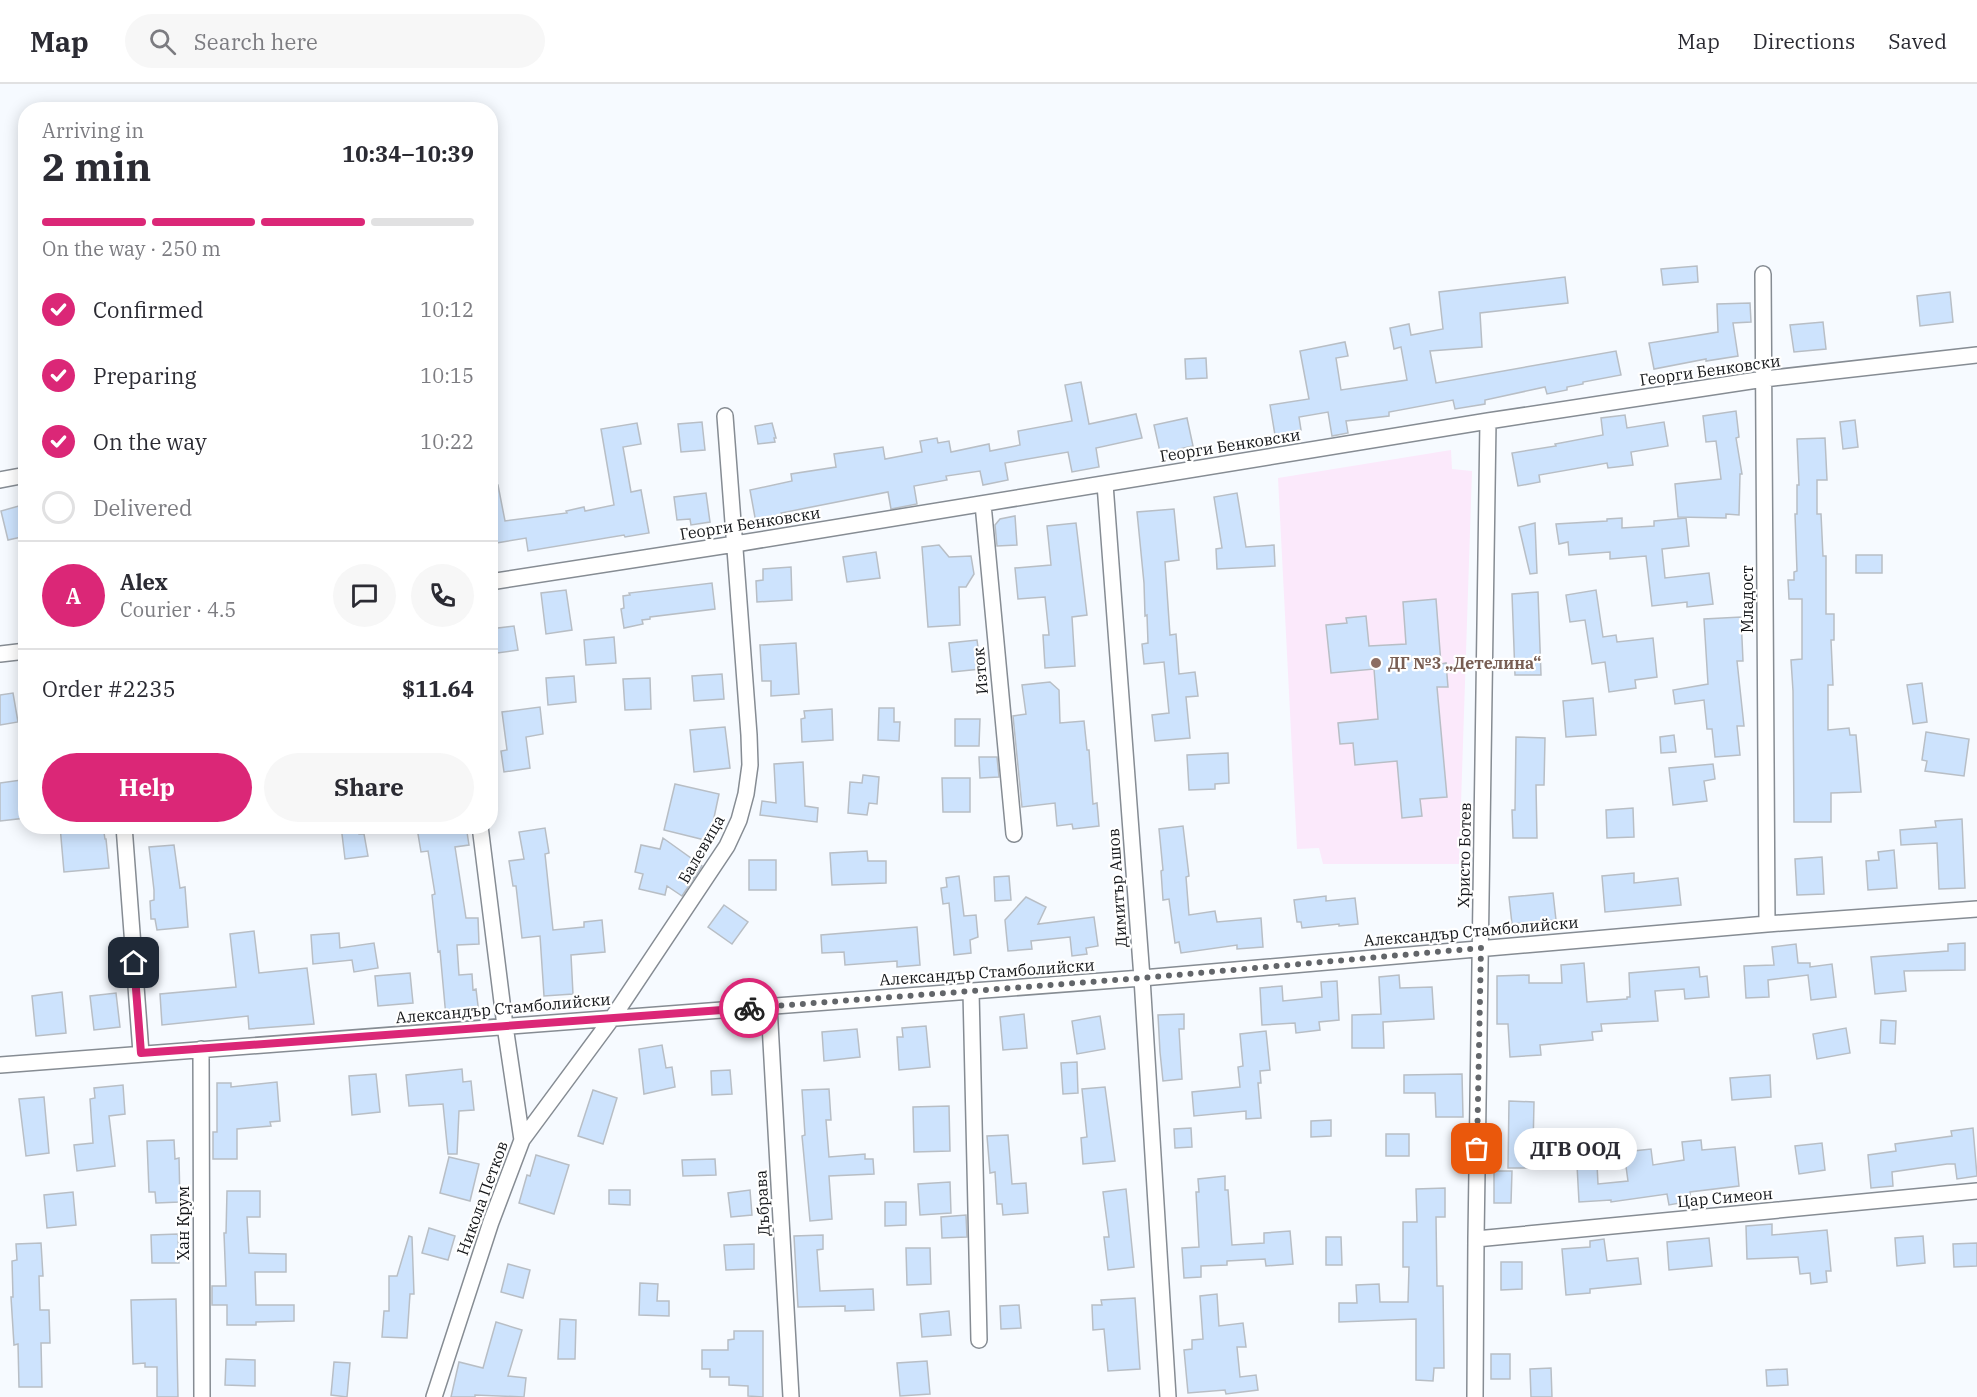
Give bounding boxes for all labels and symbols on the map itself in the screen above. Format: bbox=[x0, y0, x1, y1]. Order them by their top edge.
street label: Георги Бенковски bbox=[1638, 350, 1782, 390]
street label: Георги Бенковски bbox=[1158, 424, 1302, 466]
street label: Георги Бенковски bbox=[678, 502, 822, 544]
street label: Младост bbox=[1737, 565, 1757, 633]
street label: Изток bbox=[968, 646, 992, 695]
place label: ДГ №3 „Детелина“ bbox=[1388, 653, 1541, 673]
marker: ДГ №3 „Детелина“ bbox=[1369, 656, 1383, 670]
street label: Христо Ботев bbox=[1453, 802, 1475, 908]
street label: Балевица bbox=[673, 811, 729, 887]
street label: Димитър Ашов bbox=[1103, 828, 1131, 948]
street label: Александър Стамболийски bbox=[1363, 912, 1579, 950]
pin bbox=[108, 937, 159, 988]
street label: Александър Стамболийски bbox=[879, 955, 1095, 989]
courier bbox=[719, 978, 779, 1038]
street label: Александър Стамболийски bbox=[395, 989, 611, 1027]
pin bbox=[1451, 1123, 1502, 1174]
callout: ДГВ ООД bbox=[1513, 1128, 1636, 1170]
street label: Никола Петков bbox=[452, 1138, 512, 1258]
street label: Дъбрава bbox=[750, 1169, 774, 1237]
street label: Цар Симеон bbox=[1676, 1183, 1774, 1211]
street label: Хан Крум bbox=[173, 1186, 193, 1260]

